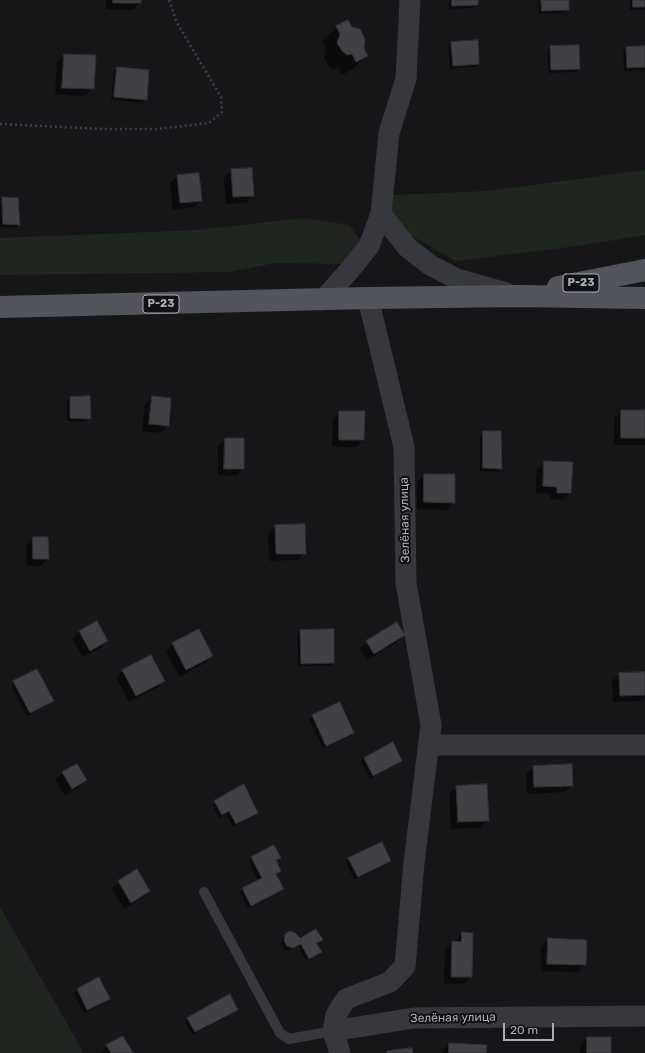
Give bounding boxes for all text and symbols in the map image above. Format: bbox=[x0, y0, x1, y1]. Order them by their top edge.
road number: Р-23 bbox=[563, 274, 599, 292]
road number: Р-23 bbox=[143, 295, 179, 313]
street label: Зелёная улица bbox=[397, 477, 413, 563]
street label: Зелёная улица bbox=[410, 1010, 496, 1026]
scale bar bbox=[505, 1015, 556, 1041]
text: 20 m bbox=[510, 1023, 538, 1037]

